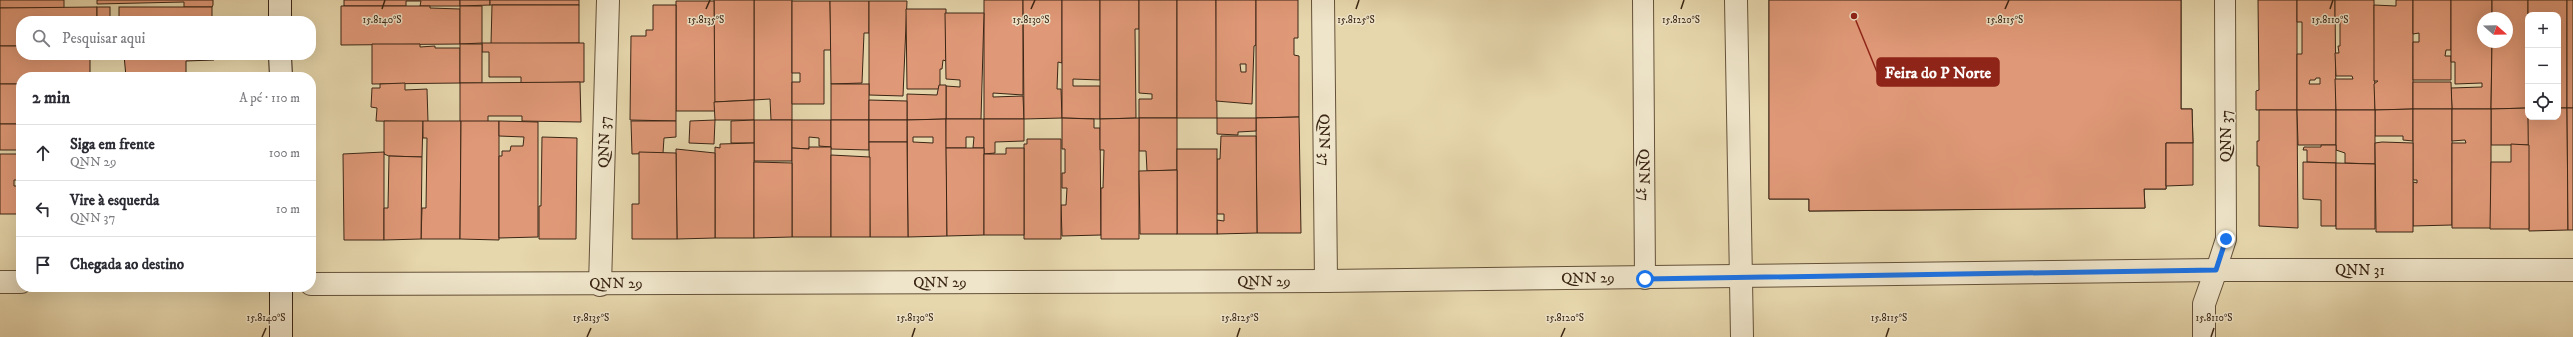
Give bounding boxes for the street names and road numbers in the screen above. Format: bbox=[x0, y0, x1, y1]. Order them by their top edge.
street label: QNN 37 bbox=[2217, 110, 2236, 162]
street label: QNN 37 bbox=[1314, 114, 1334, 166]
street label: QNN 37 bbox=[594, 116, 615, 168]
street label: QNN 37 bbox=[1634, 149, 1653, 201]
street label: QNN 31 bbox=[2335, 261, 2385, 280]
street label: QNN 29 bbox=[1561, 268, 1615, 288]
street label: QNN 29 bbox=[1237, 272, 1291, 291]
street label: QNN 29 bbox=[913, 273, 967, 292]
street label: QNN 29 bbox=[589, 274, 643, 293]

